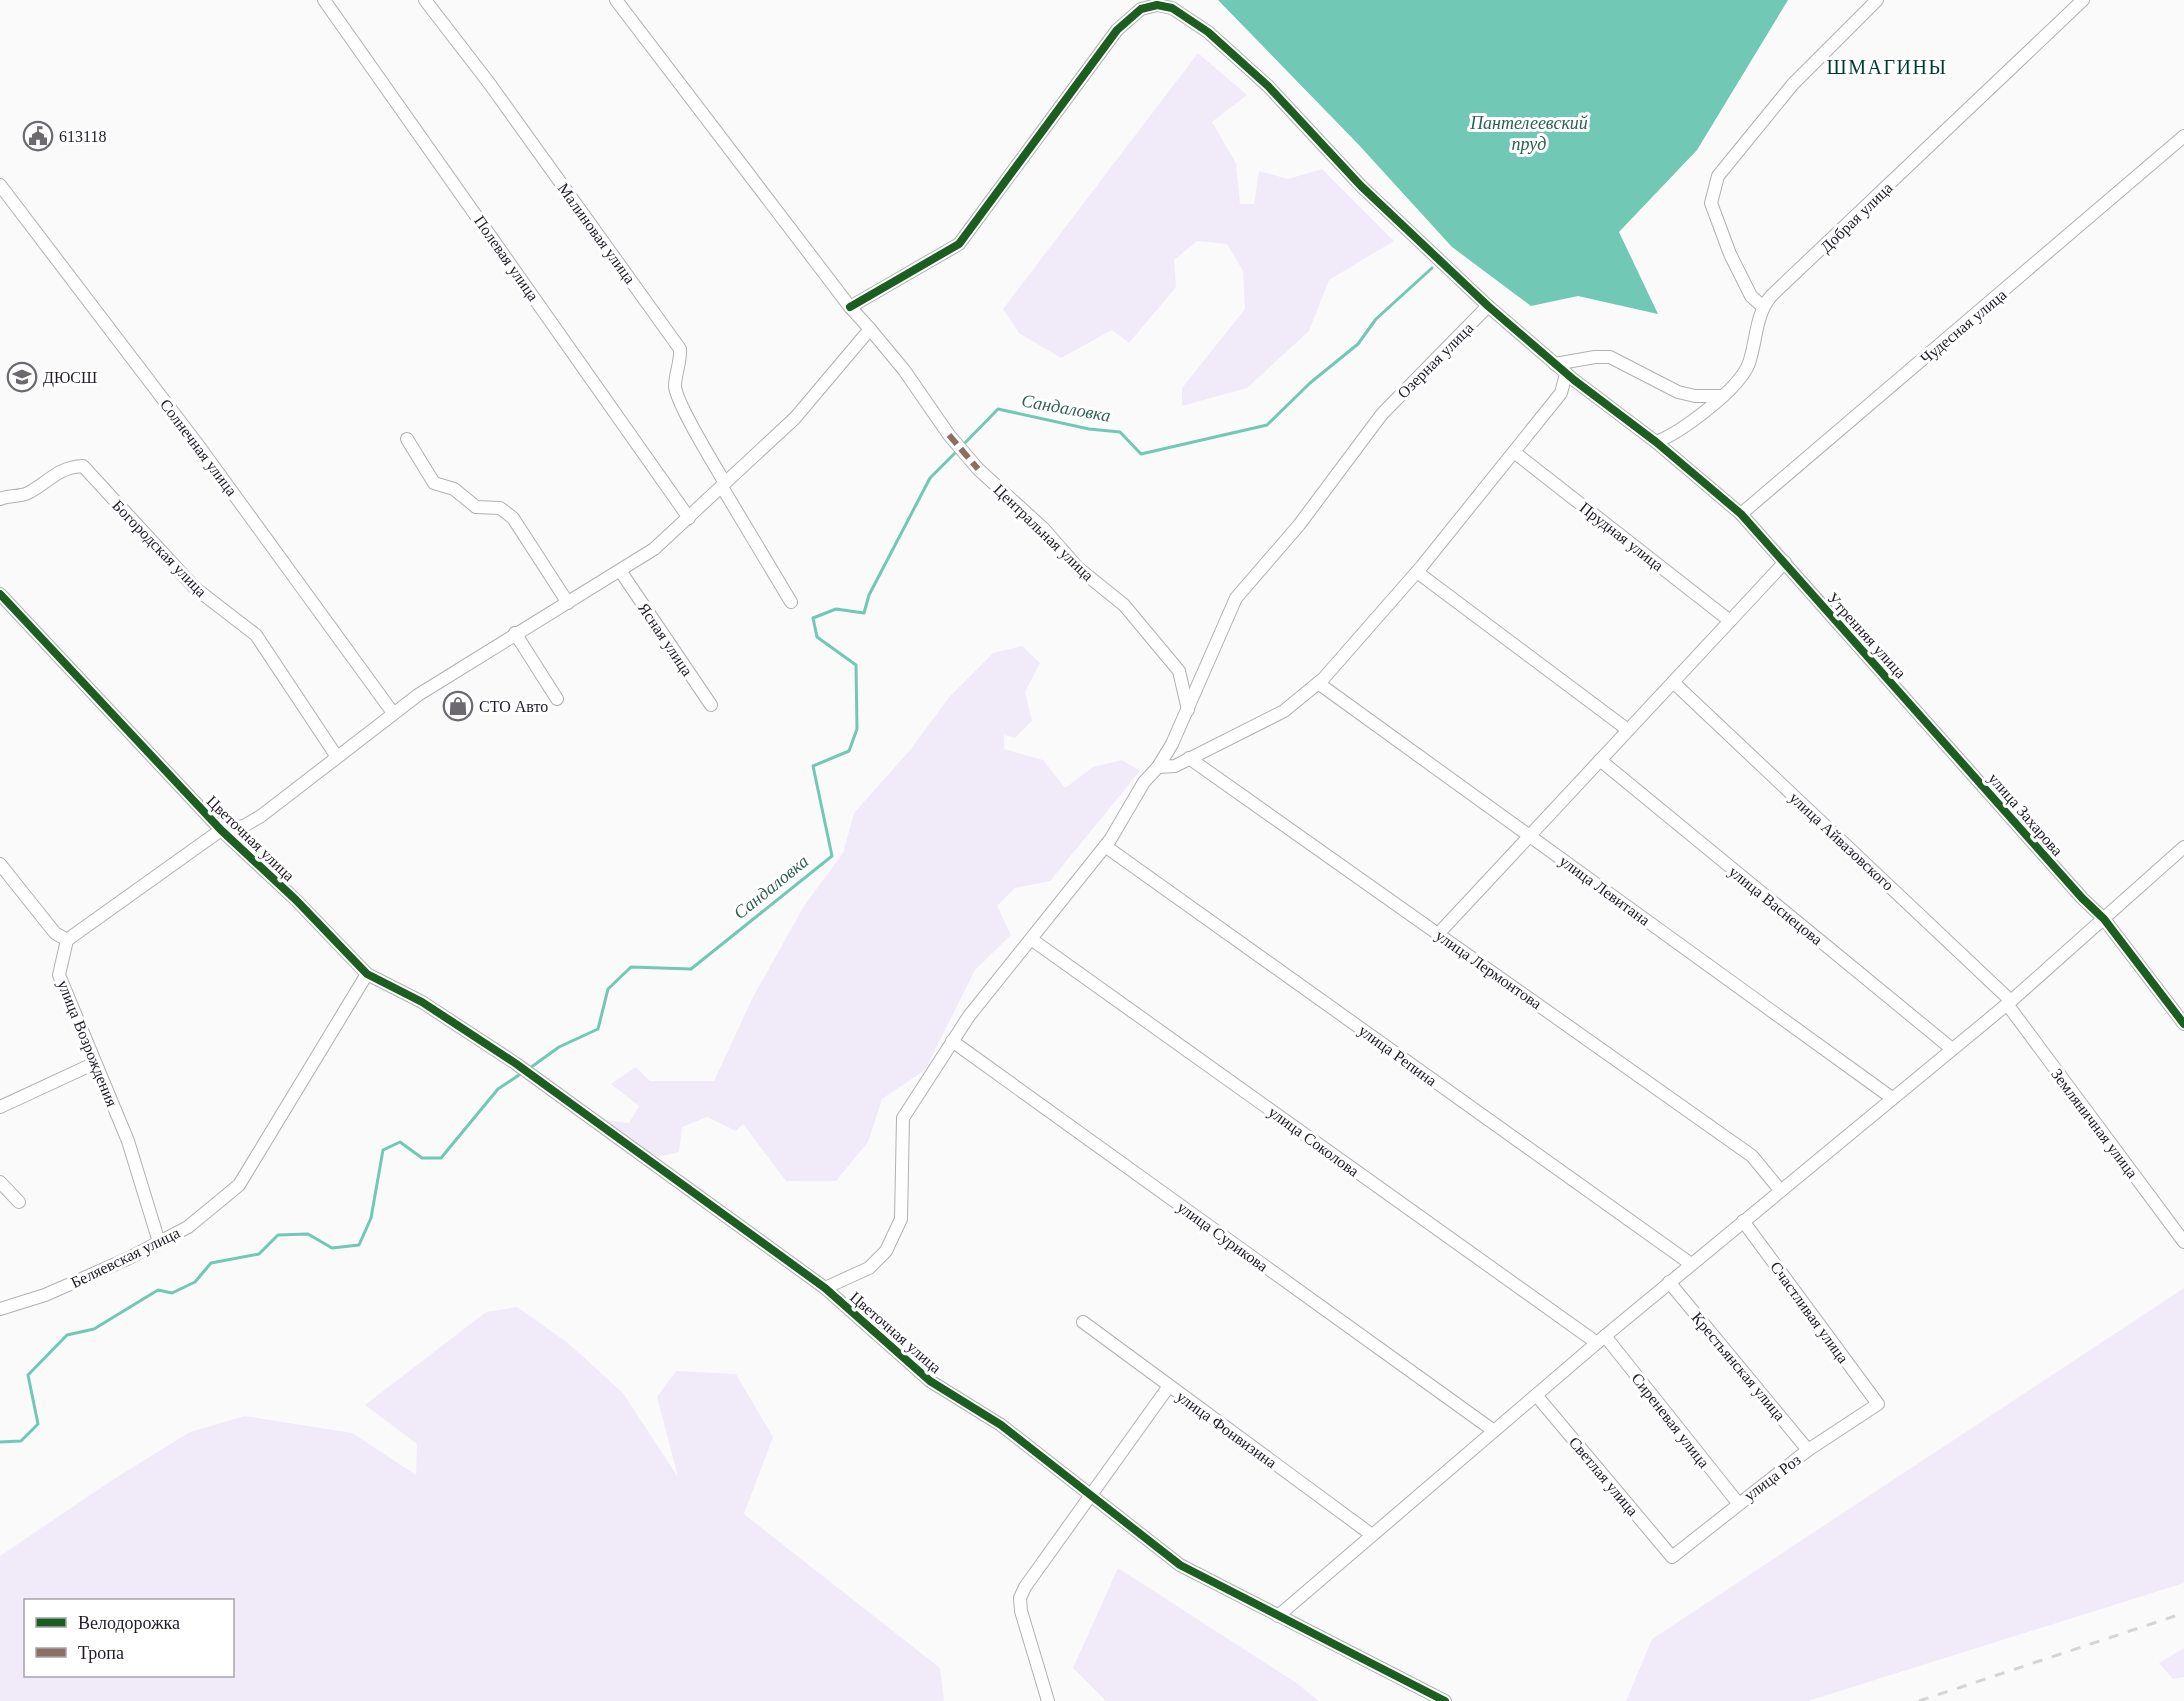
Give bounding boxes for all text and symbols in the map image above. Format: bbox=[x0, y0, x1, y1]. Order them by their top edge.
district label: ШМАГИНЫ bbox=[1827, 56, 1947, 78]
water label: Пантелеевский пруд bbox=[1469, 113, 1588, 154]
public building icon: 613118 bbox=[22, 120, 54, 152]
place label: 613118 bbox=[59, 128, 106, 145]
street label: Добрая улица bbox=[1817, 179, 1896, 257]
street label: Малиновая улица bbox=[554, 180, 639, 287]
street label: Полевая улица bbox=[470, 213, 542, 305]
street label: Чудесная улица bbox=[1917, 286, 2010, 368]
street label: Озерная улица bbox=[1394, 319, 1477, 402]
school or university icon: ДЮСШ bbox=[6, 361, 38, 393]
place label: ДЮСШ bbox=[43, 369, 97, 387]
water label: Сандаловка bbox=[1020, 390, 1112, 426]
street label: Солнечная улица bbox=[156, 396, 240, 499]
street label: Центральная улица bbox=[990, 481, 1097, 585]
street label: Богородская улица bbox=[108, 497, 210, 601]
street label: Прудная улица bbox=[1576, 499, 1667, 575]
street label: Утренняя улица bbox=[1823, 589, 1909, 682]
street label: Ясная улица bbox=[634, 600, 696, 680]
shop icon: СТО Авто bbox=[442, 690, 474, 722]
place label: СТО Авто bbox=[479, 698, 548, 715]
street label: улица Захарова bbox=[1984, 770, 2066, 860]
street label: улица Айвазовского bbox=[1785, 789, 1897, 895]
street label: Цветочная улица bbox=[203, 792, 298, 885]
water label: Сандаловка bbox=[730, 851, 812, 923]
street label: улица Левитана bbox=[1556, 852, 1653, 930]
street label: улица Васнецова bbox=[1725, 863, 1826, 949]
street label: улица Лермонтова bbox=[1432, 927, 1545, 1013]
street label: улица Возрождения bbox=[53, 977, 121, 1110]
street label: улица Репина bbox=[1355, 1021, 1440, 1090]
street label: Земляничная улица bbox=[2047, 1065, 2141, 1182]
street label: улица Соколова bbox=[1265, 1103, 1362, 1181]
street label: улица Сурикова bbox=[1174, 1198, 1271, 1276]
street label: Беляевская улица bbox=[68, 1224, 183, 1292]
street label: Счастливая улица bbox=[1766, 1258, 1852, 1367]
street label: Цветочная улица bbox=[846, 1288, 945, 1377]
street label: Крестьянская улица bbox=[1688, 1309, 1789, 1425]
street label: Сиреневая улица bbox=[1628, 1370, 1713, 1472]
street label: улица Фонвизина bbox=[1173, 1387, 1280, 1472]
street label: Светлая улица bbox=[1565, 1433, 1642, 1520]
street label: улица Роз bbox=[1741, 1451, 1805, 1505]
legend bbox=[24, 1599, 234, 1677]
text: Велодорожка bbox=[78, 1613, 180, 1633]
text: Тропа bbox=[78, 1643, 124, 1663]

